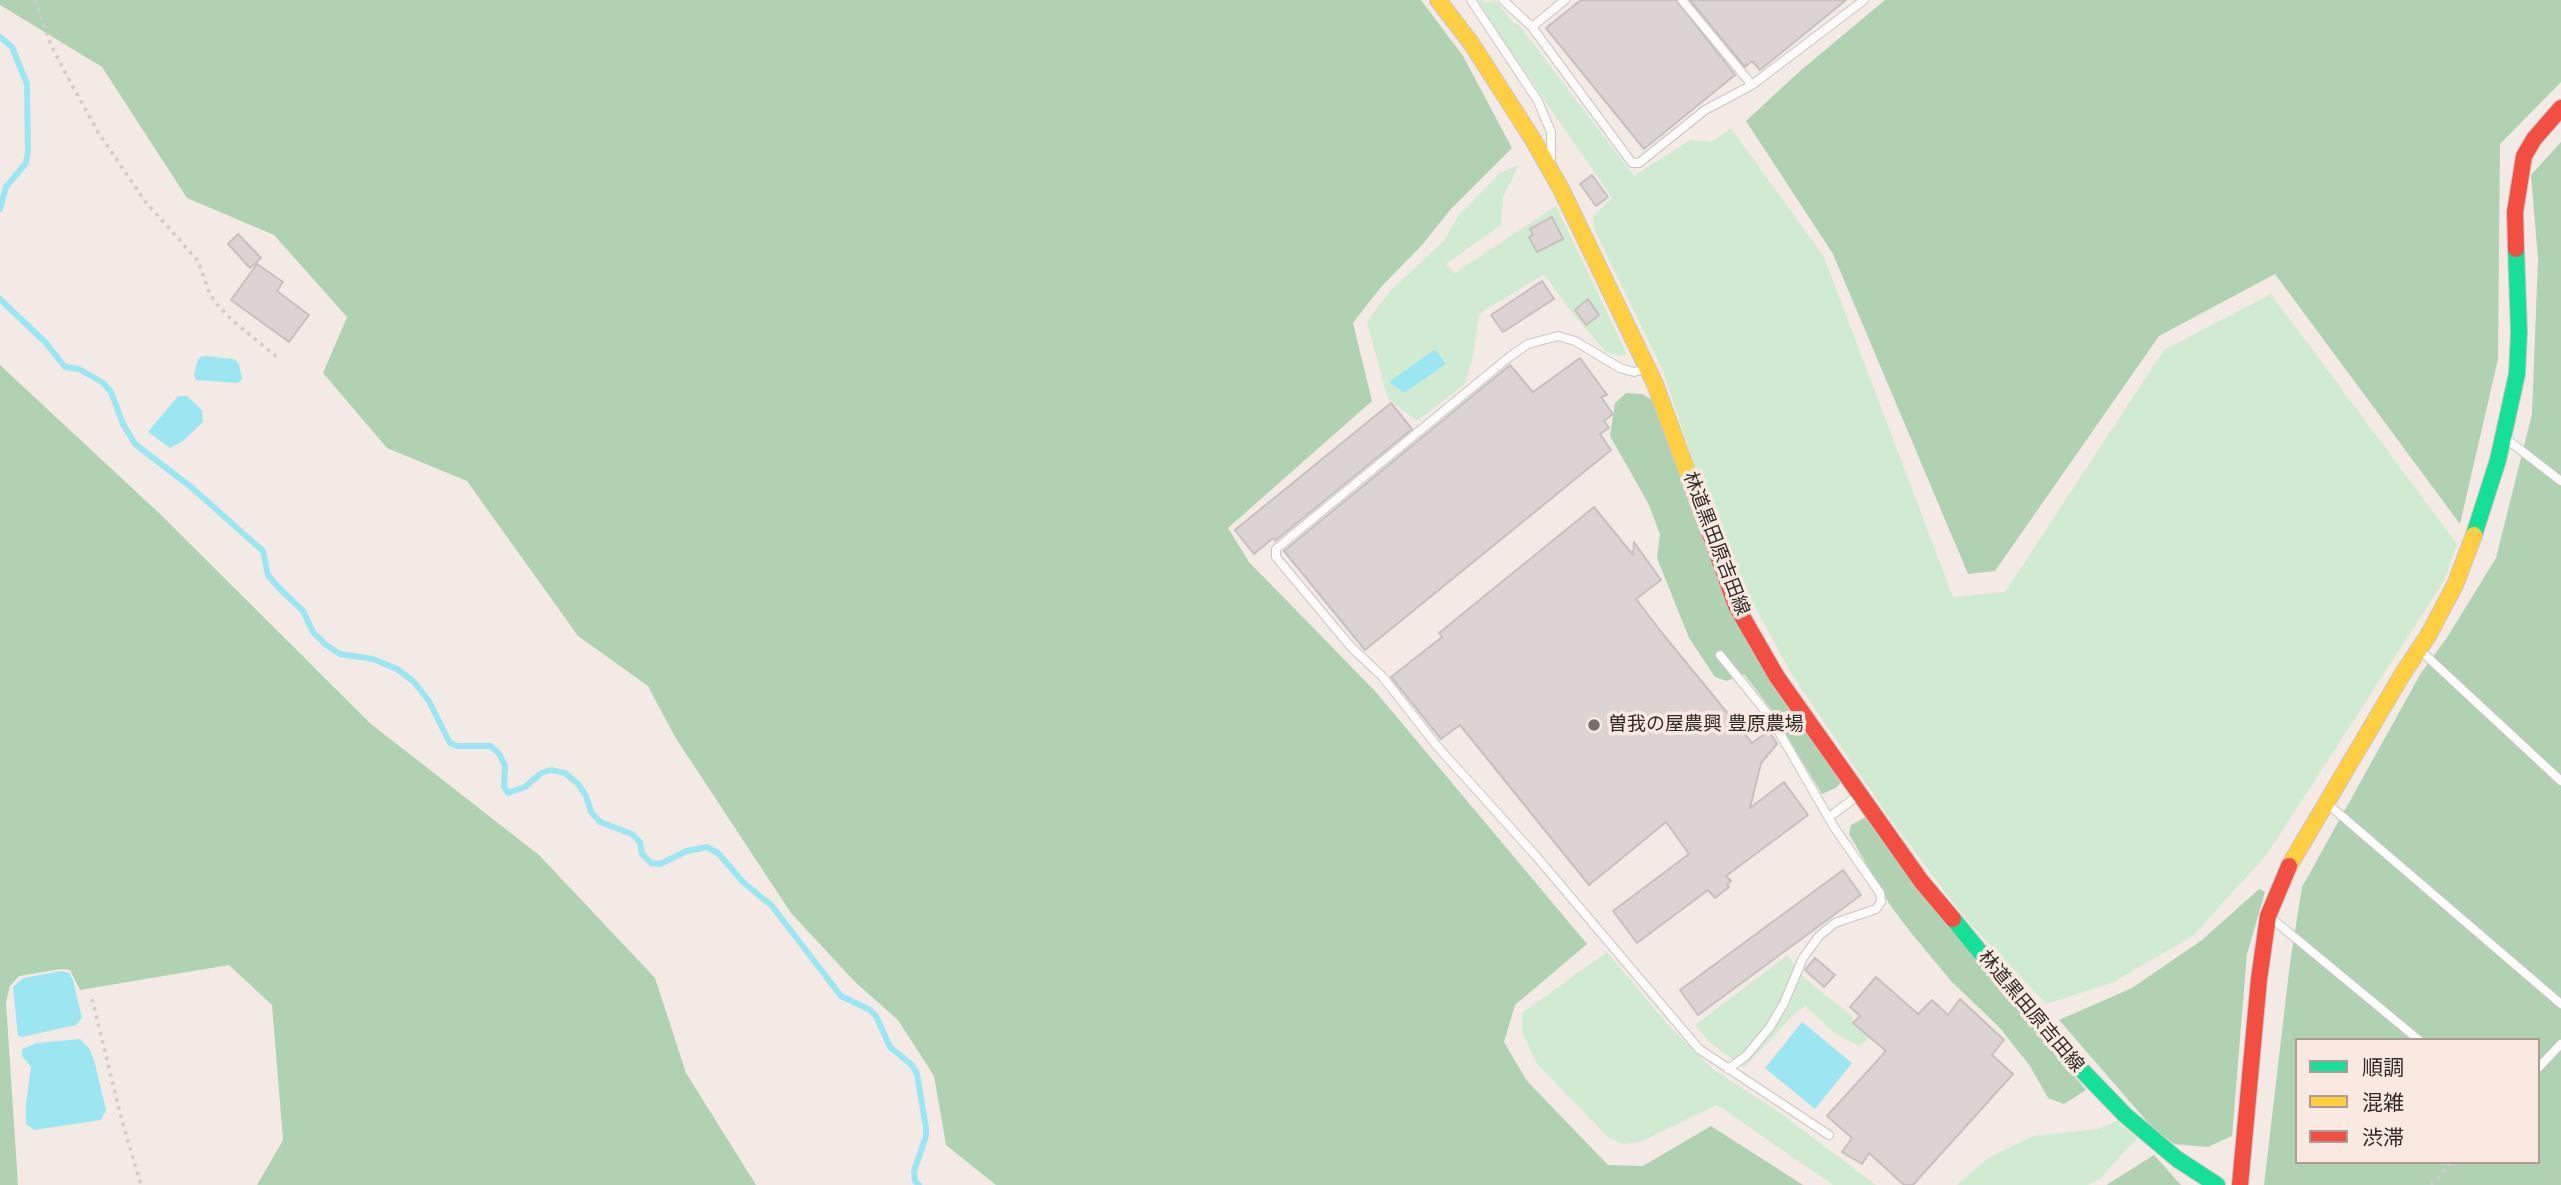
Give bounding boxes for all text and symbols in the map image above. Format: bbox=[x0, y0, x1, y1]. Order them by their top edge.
street label: 林道黒田原吉田線 bbox=[1677, 469, 1753, 619]
place label: 曽我の屋農興 豊原農場 bbox=[1608, 714, 1804, 736]
marker: 曽我の屋農興 豊原農場 bbox=[1586, 717, 1602, 733]
street label: 林道黒田原吉田線 bbox=[1972, 946, 2088, 1078]
legend bbox=[2295, 1038, 2540, 1164]
text: 順調 bbox=[2362, 1053, 2404, 1083]
text: 混雑 bbox=[2362, 1088, 2404, 1118]
text: 渋滞 bbox=[2362, 1123, 2404, 1153]

